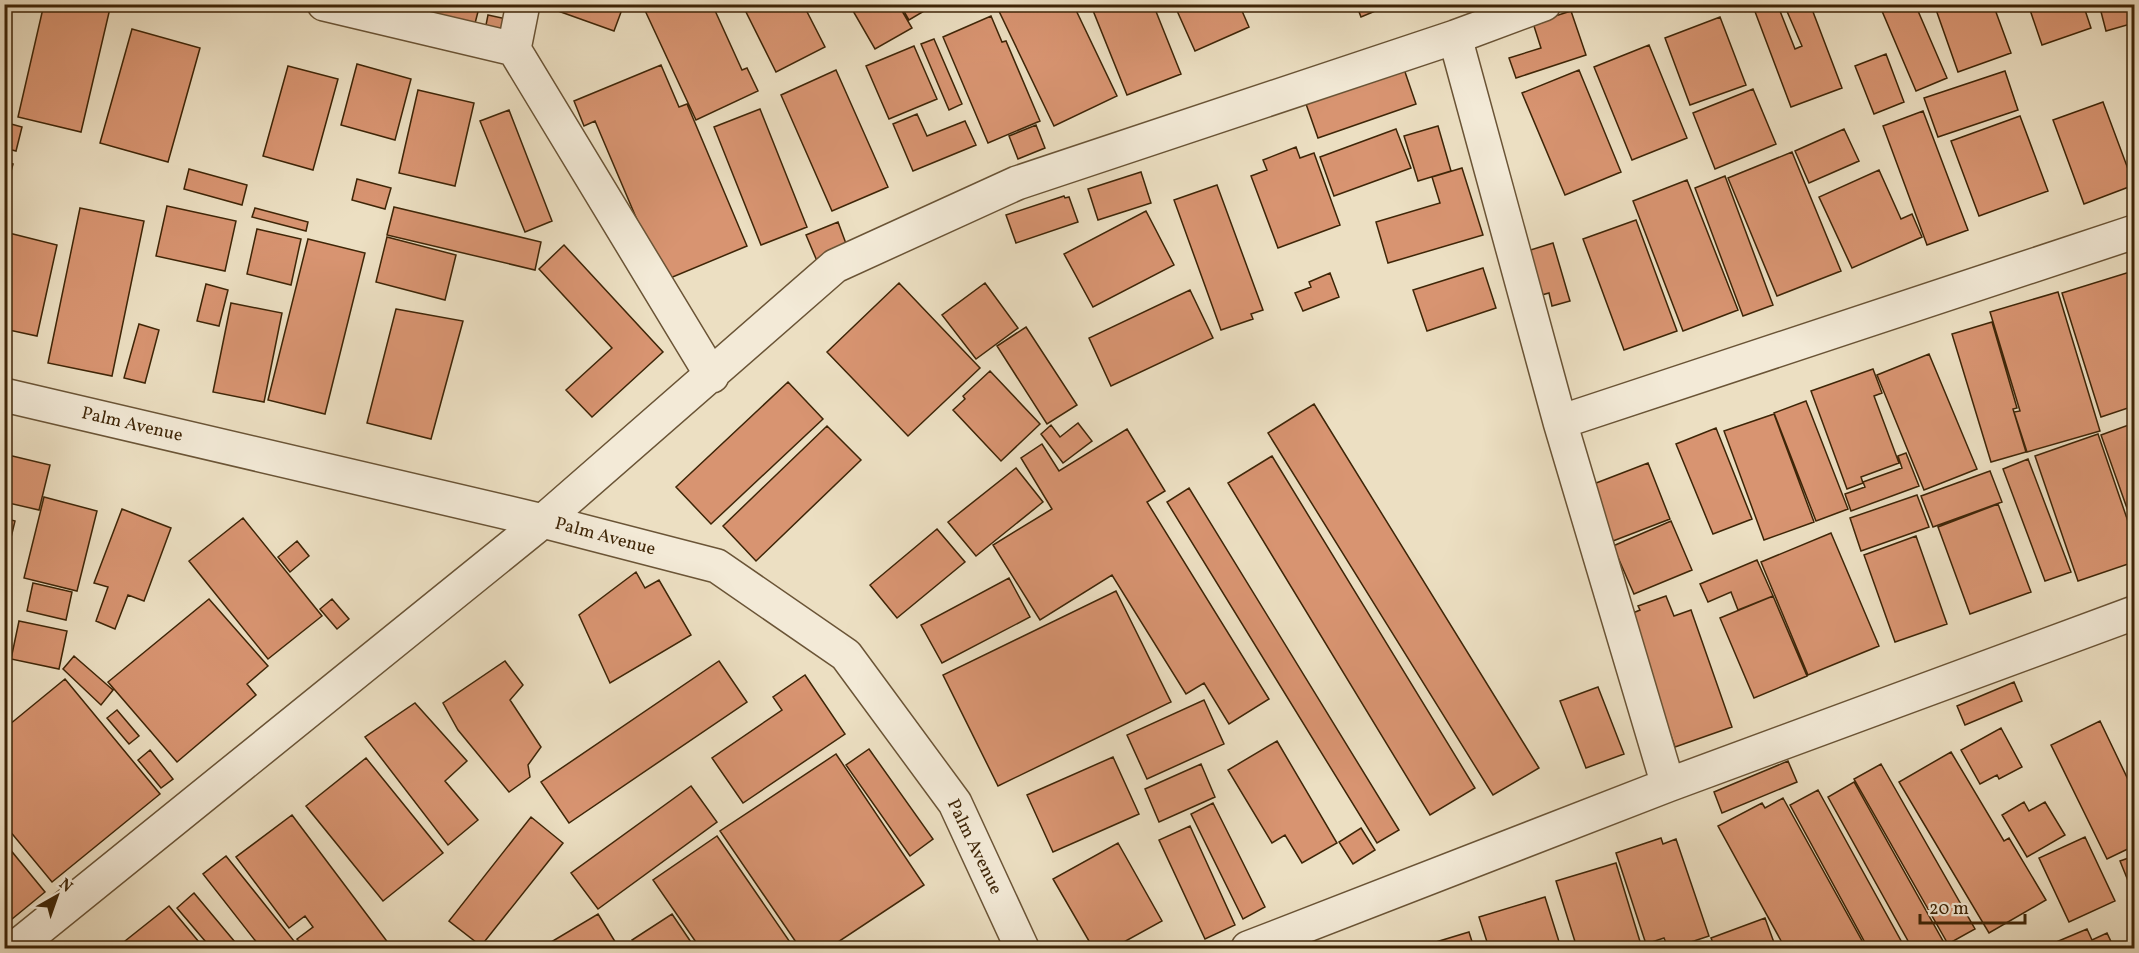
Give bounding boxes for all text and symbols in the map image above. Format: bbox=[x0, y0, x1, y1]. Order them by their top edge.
street label: Palm Avenue bbox=[79, 401, 185, 449]
street label: Palm Avenue bbox=[552, 512, 658, 562]
street label: Palm Avenue bbox=[940, 795, 1008, 899]
north arrow bbox=[27, 866, 87, 926]
text: N bbox=[54, 874, 77, 898]
scale bar bbox=[1920, 887, 2025, 925]
text: 20 m bbox=[1929, 897, 1969, 922]

